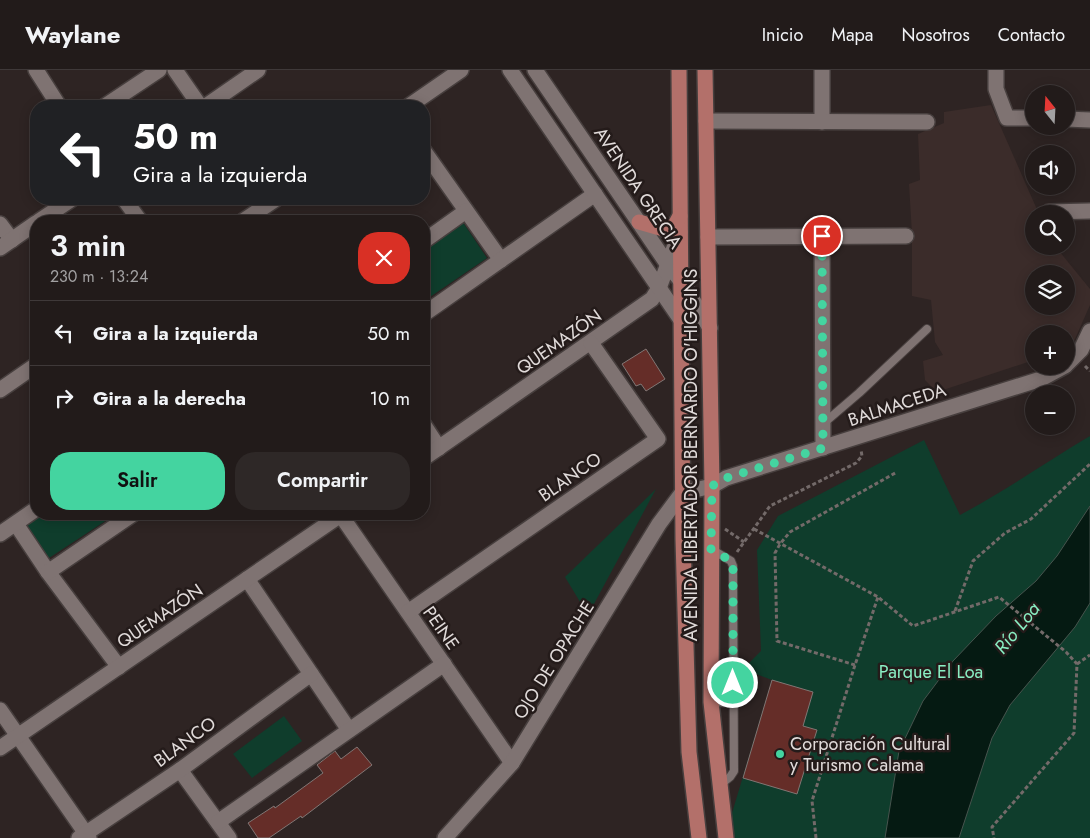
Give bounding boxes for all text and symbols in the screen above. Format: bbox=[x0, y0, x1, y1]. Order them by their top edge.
text: Waylane bbox=[25, 17, 120, 52]
text: Inicio bbox=[762, 22, 803, 48]
text: Mapa bbox=[831, 22, 873, 48]
text: Nosotros bbox=[901, 22, 970, 48]
text: Contacto bbox=[998, 22, 1065, 48]
north arrow bbox=[1025, 85, 1075, 135]
map controls bbox=[1025, 85, 1075, 435]
text: 50 m bbox=[133, 112, 218, 162]
icon: left bbox=[50, 120, 115, 185]
street label: AVENIDA GRECIA bbox=[588, 122, 688, 254]
button: sound bbox=[1025, 145, 1075, 195]
text: Gira a la izquierda bbox=[133, 158, 307, 190]
button: search bbox=[1025, 205, 1075, 255]
pin bbox=[801, 215, 843, 257]
icon: arrive bbox=[808, 222, 836, 250]
text: 3 min bbox=[50, 224, 126, 267]
button: close bbox=[358, 232, 410, 284]
text: 230 m · 13:24 bbox=[50, 265, 148, 288]
button: layers bbox=[1025, 265, 1075, 315]
street label: AVENIDA LIBERTADOR BERNARDO O'HIGGINS bbox=[678, 269, 704, 641]
street label: QUEMAZÓN bbox=[511, 303, 607, 381]
icon: left bbox=[50, 319, 78, 347]
text: Gira a la izquierda bbox=[93, 320, 258, 347]
text: 50 m bbox=[367, 320, 410, 347]
button: + bbox=[1025, 325, 1075, 375]
street label: BALMACEDA bbox=[845, 377, 949, 433]
icon: right bbox=[50, 384, 78, 412]
text: Gira a la derecha bbox=[93, 385, 246, 412]
text: 10 m bbox=[370, 385, 410, 412]
button: − bbox=[1025, 385, 1075, 435]
street label: BLANCO bbox=[533, 446, 607, 508]
button: Salir bbox=[50, 452, 225, 510]
button: Compartir bbox=[235, 452, 410, 510]
street label: QUEMAZÓN bbox=[112, 578, 208, 654]
street label: OJO DE OPACHE bbox=[507, 596, 601, 724]
water label: Río Loa bbox=[988, 596, 1047, 660]
street label: PEINE bbox=[417, 601, 465, 655]
position arrow bbox=[706, 656, 758, 708]
park label: Parque El Loa bbox=[879, 659, 983, 685]
street label: BLANCO bbox=[149, 711, 221, 773]
place label: Corporación Cultural y Turismo Calama bbox=[790, 731, 950, 778]
marker: Corporación Cultural y Turismo Calama bbox=[774, 748, 786, 760]

